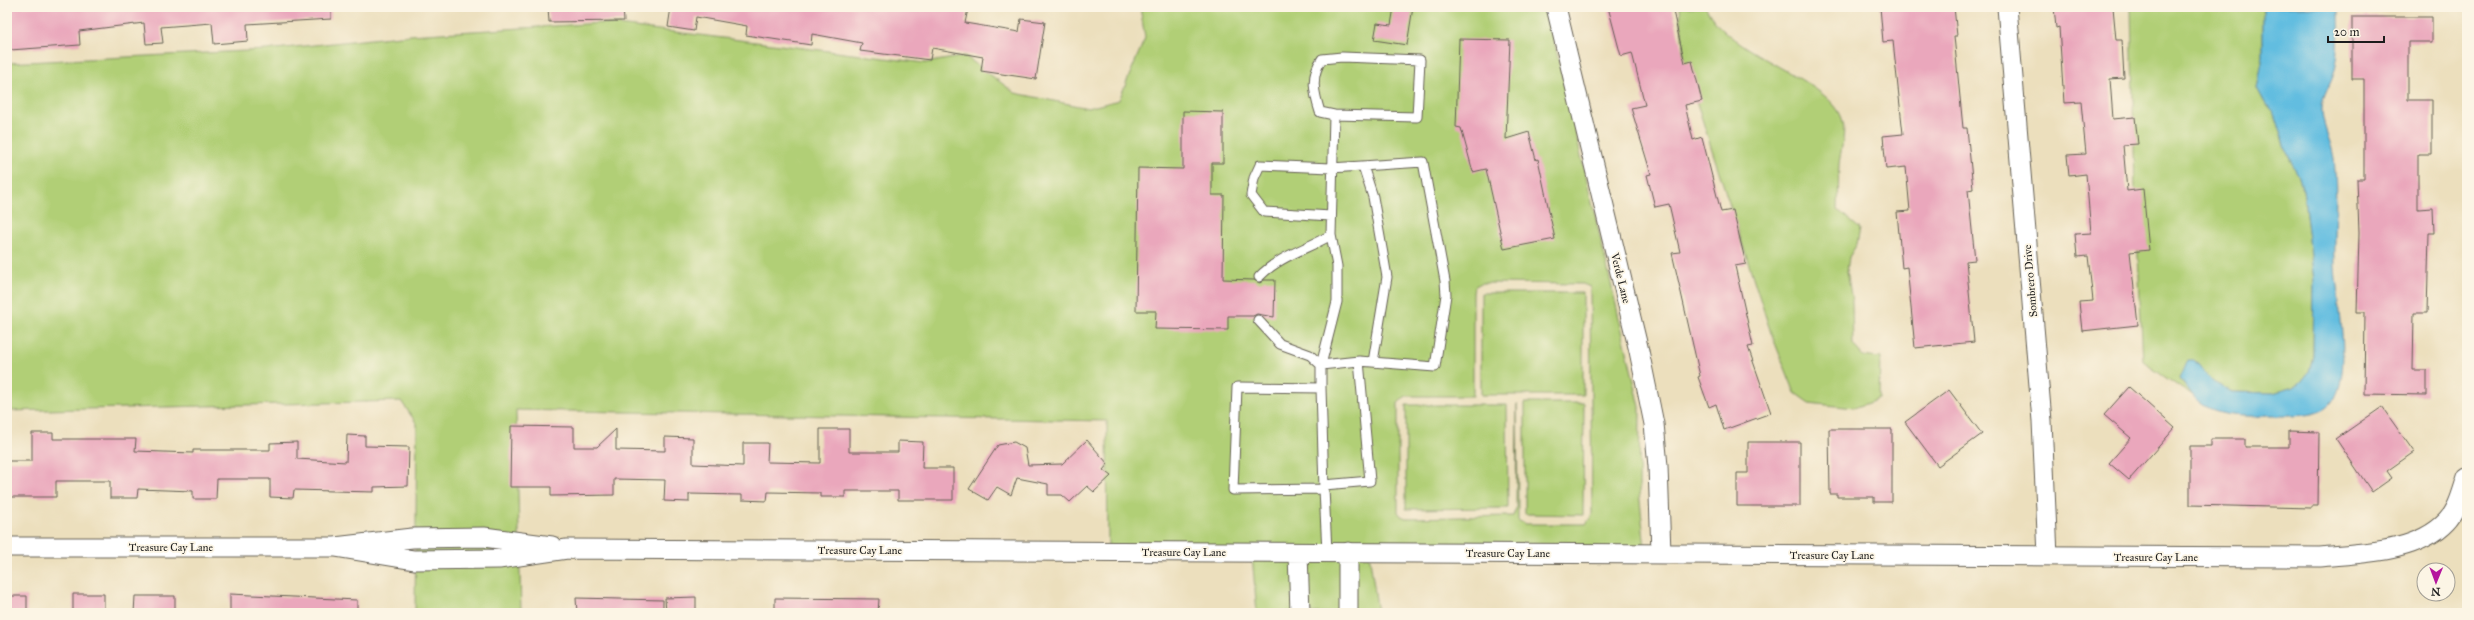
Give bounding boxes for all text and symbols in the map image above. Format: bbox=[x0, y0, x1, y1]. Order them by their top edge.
scale bar bbox=[2328, 18, 2384, 44]
text: 20 m bbox=[2334, 25, 2360, 39]
street label: Sombrero Drive bbox=[2021, 244, 2040, 318]
street label: Verde Lane bbox=[1608, 251, 1633, 305]
street label: Treasure Cay Lane bbox=[129, 541, 214, 554]
street label: Treasure Cay Lane bbox=[818, 544, 903, 557]
street label: Treasure Cay Lane bbox=[1142, 546, 1227, 559]
street label: Treasure Cay Lane bbox=[1466, 547, 1551, 560]
street label: Treasure Cay Lane bbox=[1790, 549, 1875, 562]
street label: Treasure Cay Lane bbox=[2114, 551, 2199, 564]
north arrow bbox=[2416, 562, 2456, 602]
text: N bbox=[2430, 585, 2441, 598]

